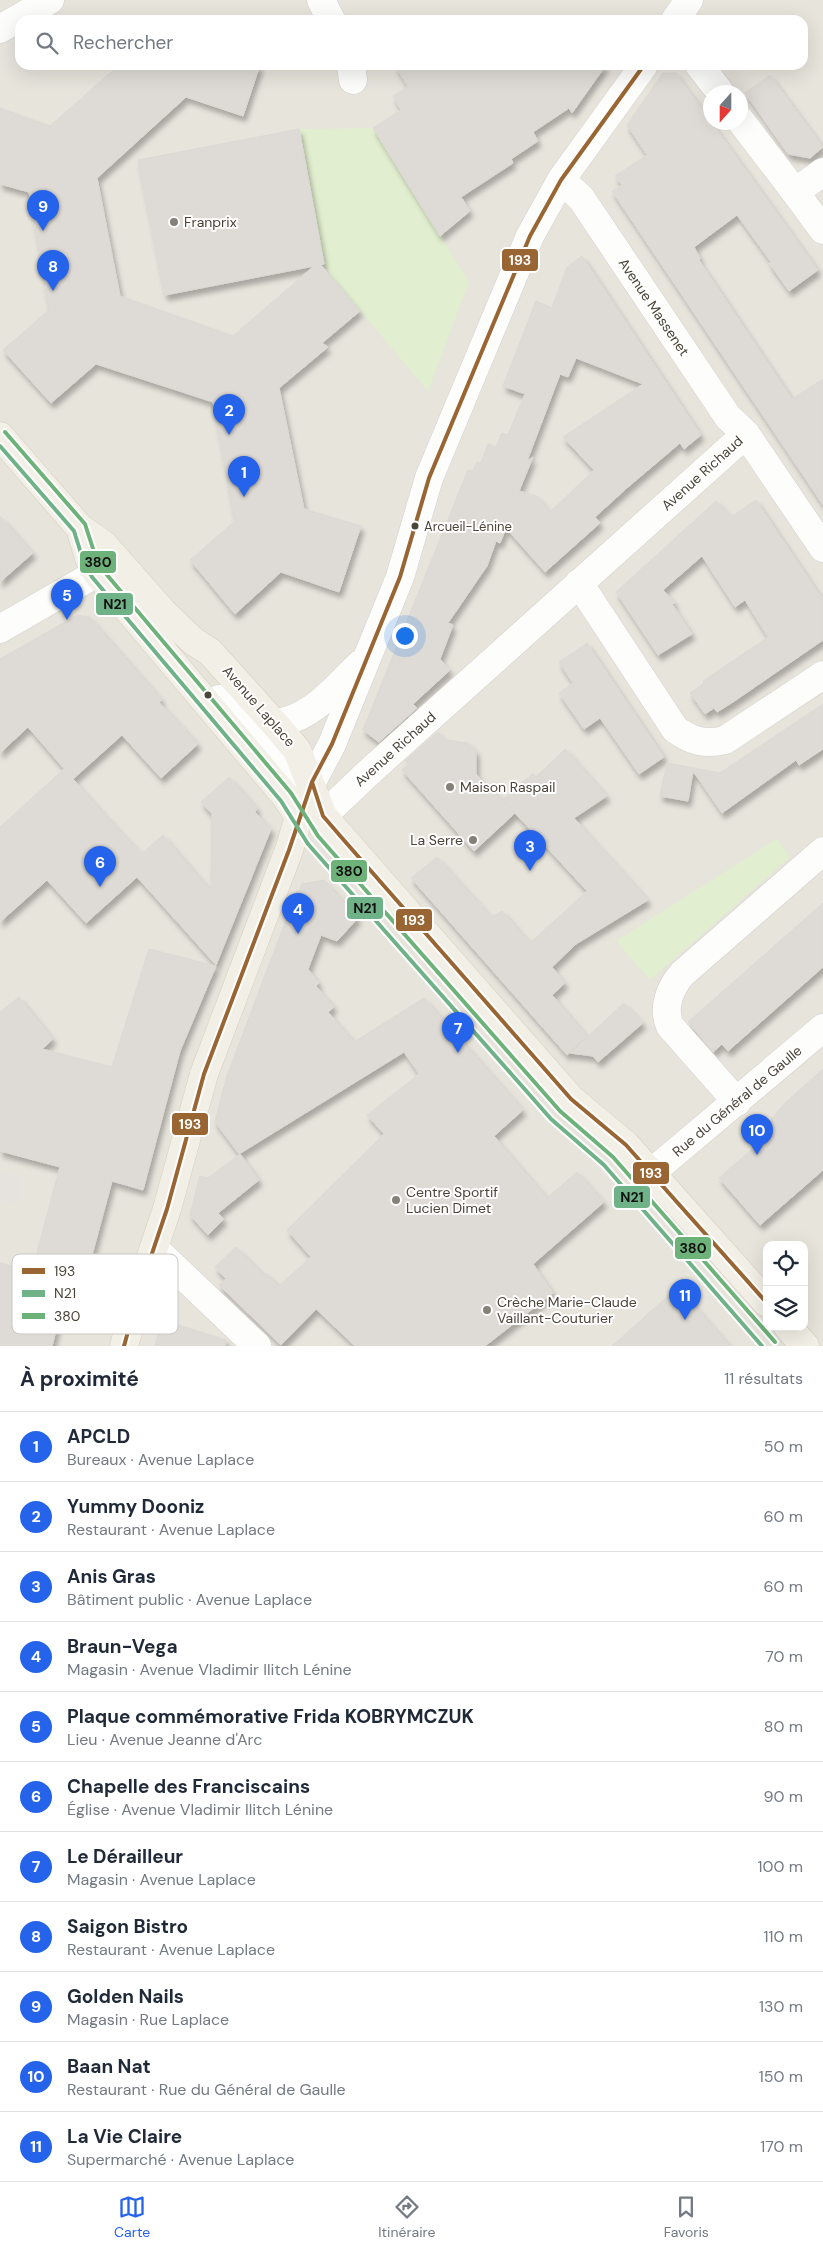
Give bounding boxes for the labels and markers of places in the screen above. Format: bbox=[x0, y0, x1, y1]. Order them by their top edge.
pin: 9 bbox=[27, 190, 59, 231]
place label: Franprix bbox=[184, 213, 237, 231]
marker: Franprix bbox=[168, 216, 180, 228]
pin: 8 bbox=[37, 250, 69, 291]
pin: 2 bbox=[213, 394, 245, 435]
pin: 1 bbox=[228, 456, 260, 497]
place label: Arcueil-Lénine bbox=[424, 518, 512, 535]
marker: Arcueil-Lénine bbox=[410, 521, 420, 531]
pin: 5 bbox=[51, 579, 83, 620]
unlabelled marker bbox=[203, 690, 213, 700]
place label: Maison Raspail bbox=[460, 778, 555, 796]
marker: Maison Raspail bbox=[444, 781, 456, 793]
pin: 3 bbox=[514, 830, 546, 871]
place label: La Serre bbox=[410, 831, 463, 849]
marker: La Serre bbox=[467, 834, 479, 846]
pin: 6 bbox=[84, 846, 116, 887]
pin: 4 bbox=[282, 893, 314, 934]
pin: 7 bbox=[442, 1012, 474, 1053]
pin: 10 bbox=[741, 1114, 773, 1155]
place label: Centre Sportif Lucien Dimet bbox=[406, 1183, 498, 1217]
marker: Centre Sportif Lucien Dimet bbox=[390, 1194, 402, 1206]
pin: 11 bbox=[669, 1279, 701, 1320]
place label: Crèche Marie-Claude Vaillant-Couturier bbox=[497, 1293, 637, 1327]
marker: Crèche Marie-Claude Vaillant-Couturier bbox=[481, 1304, 493, 1316]

